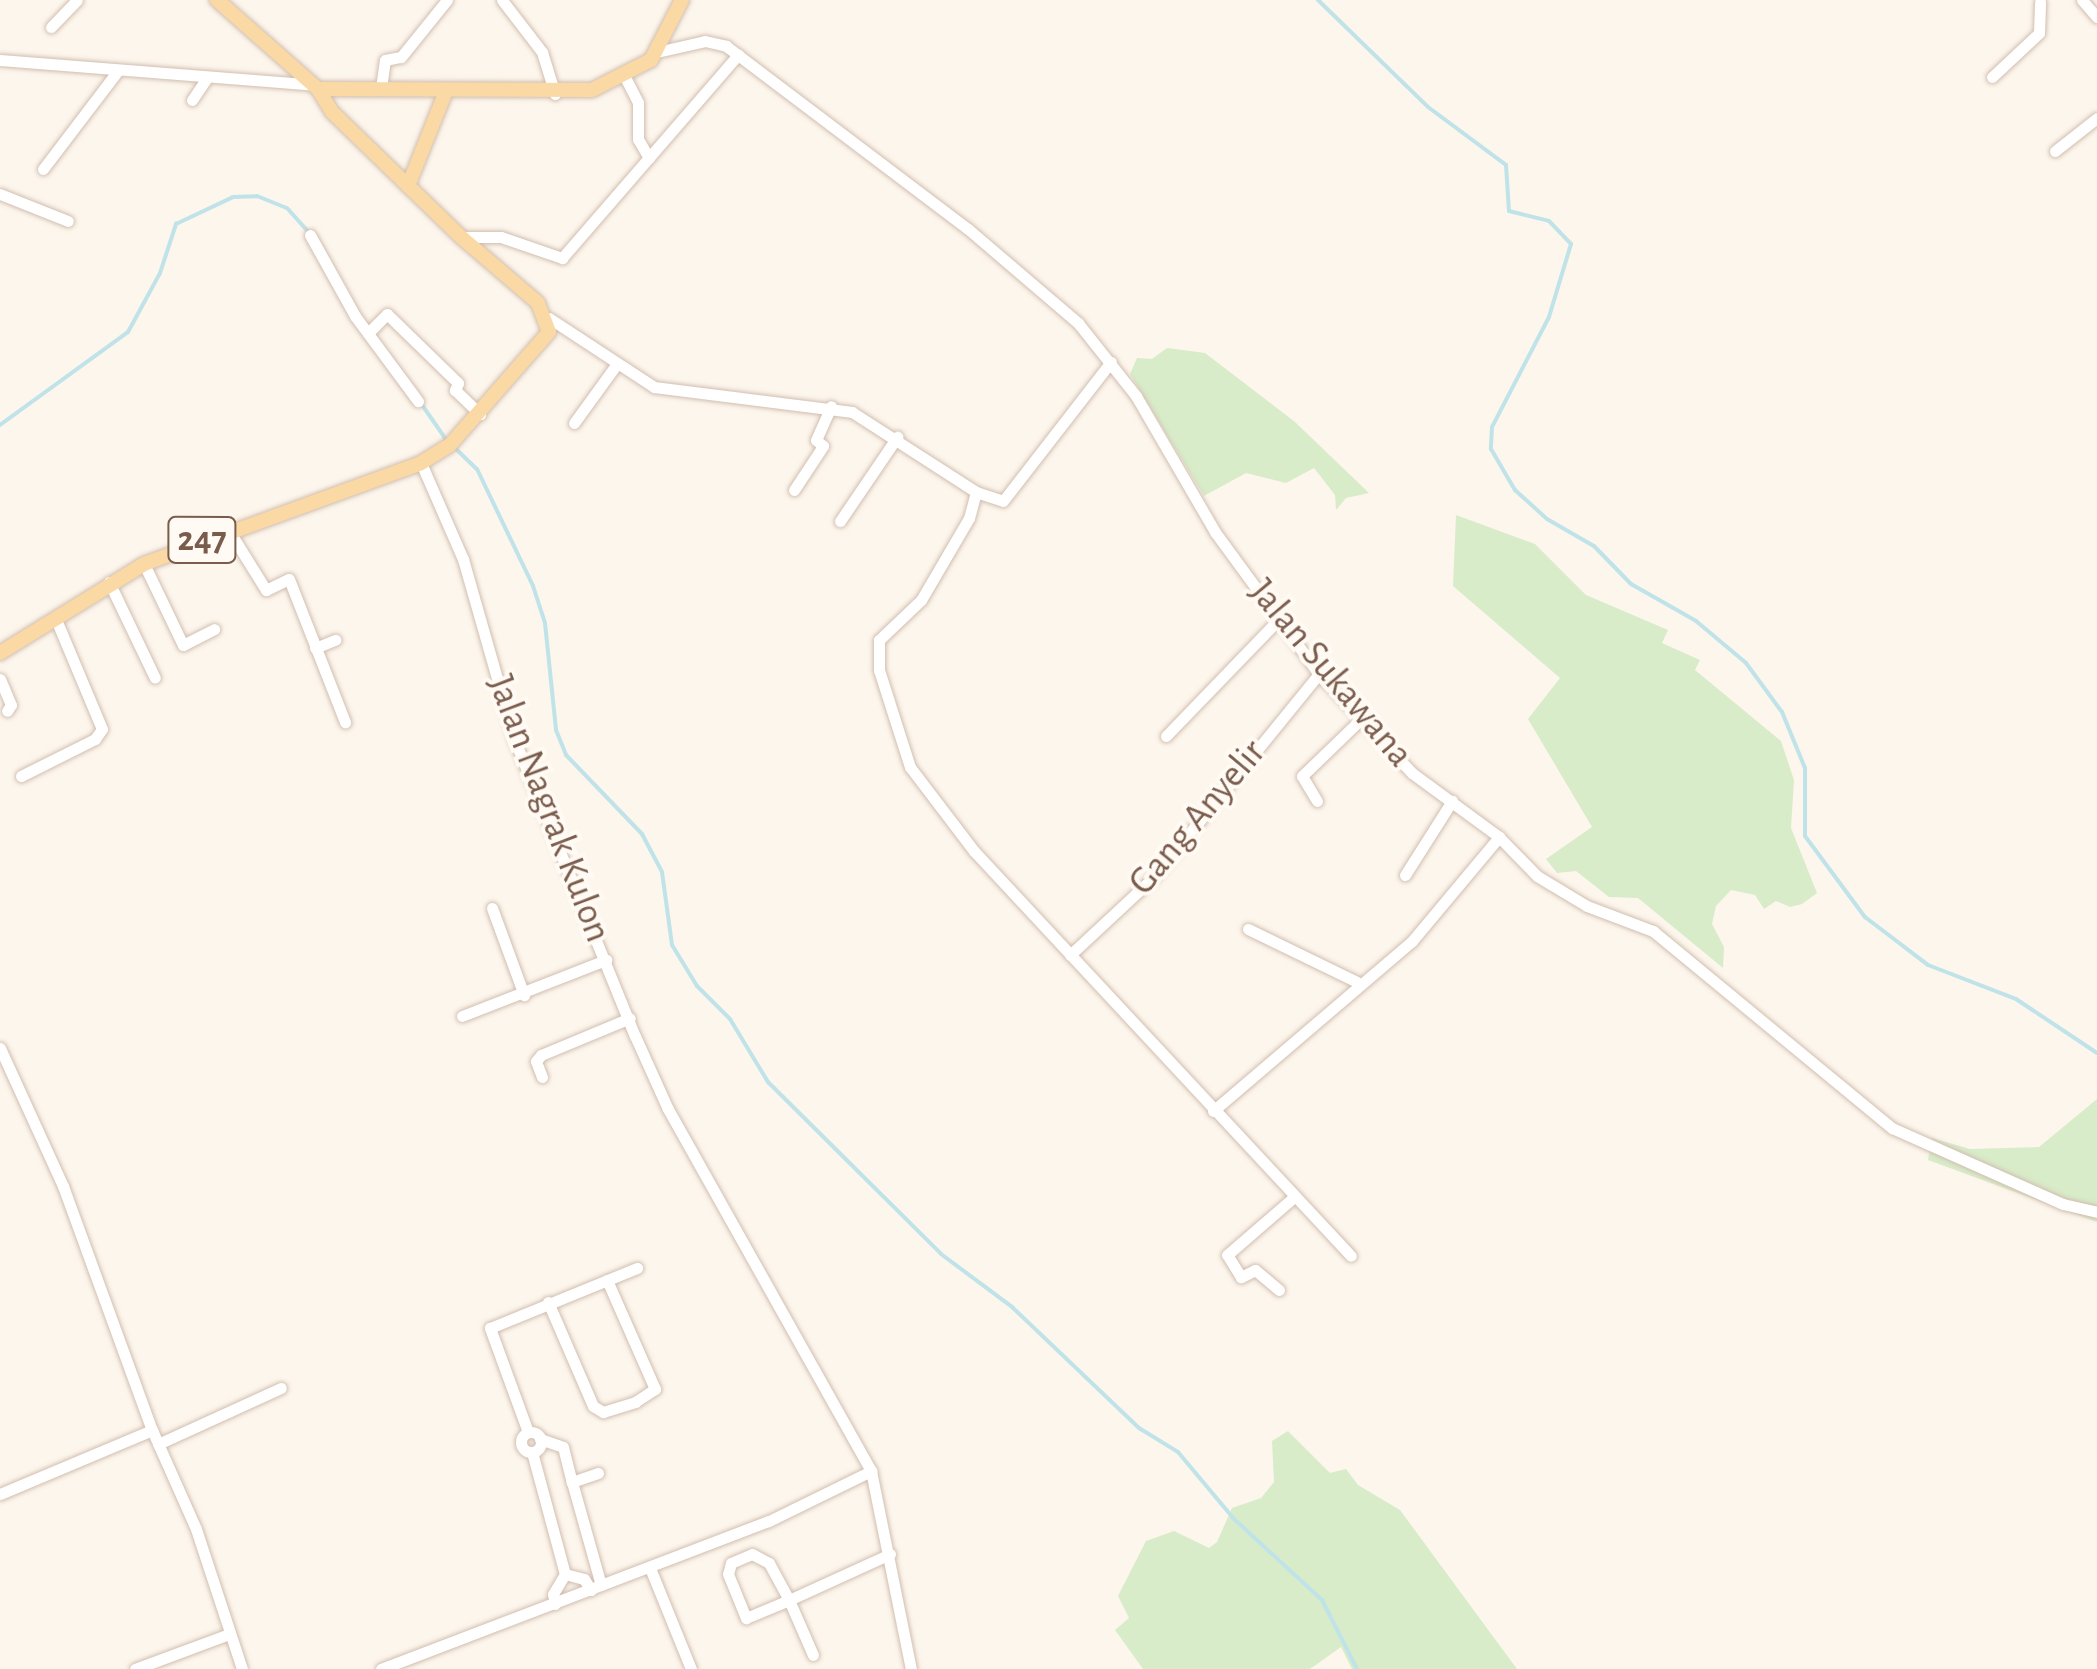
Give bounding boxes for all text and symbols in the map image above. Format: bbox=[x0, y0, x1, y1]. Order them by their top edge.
road number: 247 bbox=[167, 510, 237, 570]
street label: Jalan Sukawana bbox=[1238, 571, 1422, 777]
street label: Jalan Nagrak Kulon bbox=[476, 669, 620, 949]
street label: Gang Anyelir bbox=[1120, 731, 1276, 905]

